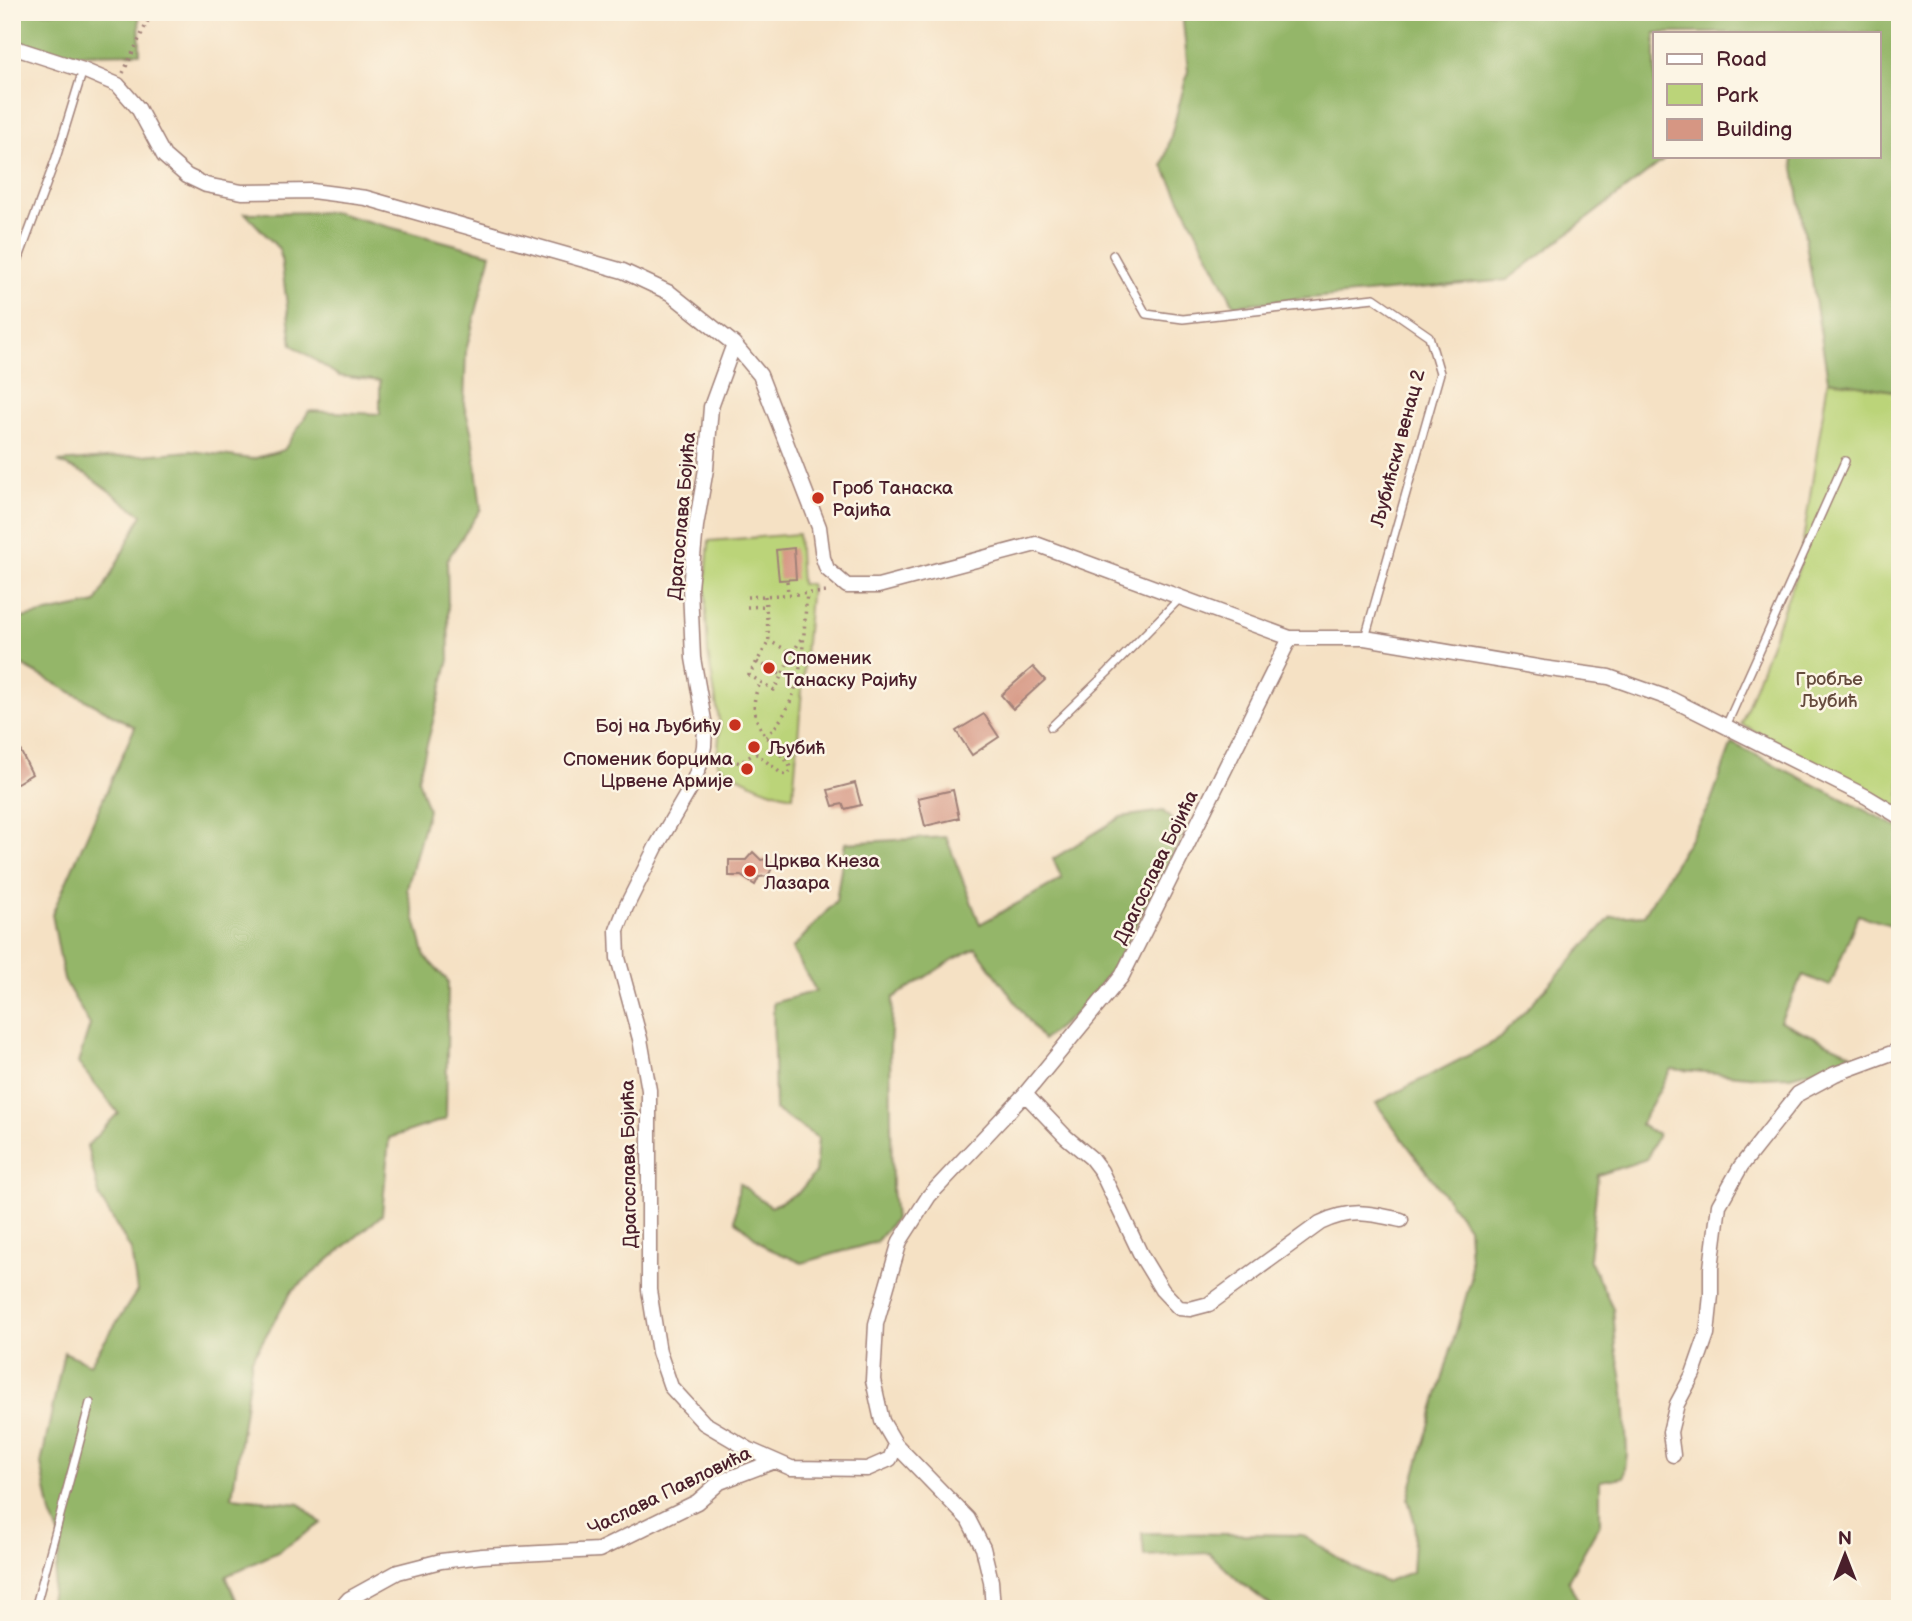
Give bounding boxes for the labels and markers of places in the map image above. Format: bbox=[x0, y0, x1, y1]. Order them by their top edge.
place label: Гроб Танаска Рајића bbox=[832, 477, 953, 522]
marker: Гроб Танаска Рајића bbox=[810, 490, 826, 506]
place label: Споменик Танаску Рајићу bbox=[783, 647, 917, 692]
marker: Споменик Танаску Рајићу bbox=[761, 660, 777, 676]
place label: Бој на Љубићу bbox=[595, 715, 721, 738]
marker: Бој на Љубићу bbox=[727, 717, 743, 733]
place label: Љубић bbox=[767, 737, 825, 760]
marker: Љубић bbox=[746, 739, 762, 755]
place label: Споменик борцима Црвене Армије bbox=[563, 748, 733, 793]
marker: Споменик борцима Црвене Армије bbox=[739, 761, 755, 777]
place label: Црква Кнеза Лазара bbox=[763, 850, 880, 895]
marker: Црква Кнеза Лазара bbox=[742, 863, 758, 879]

